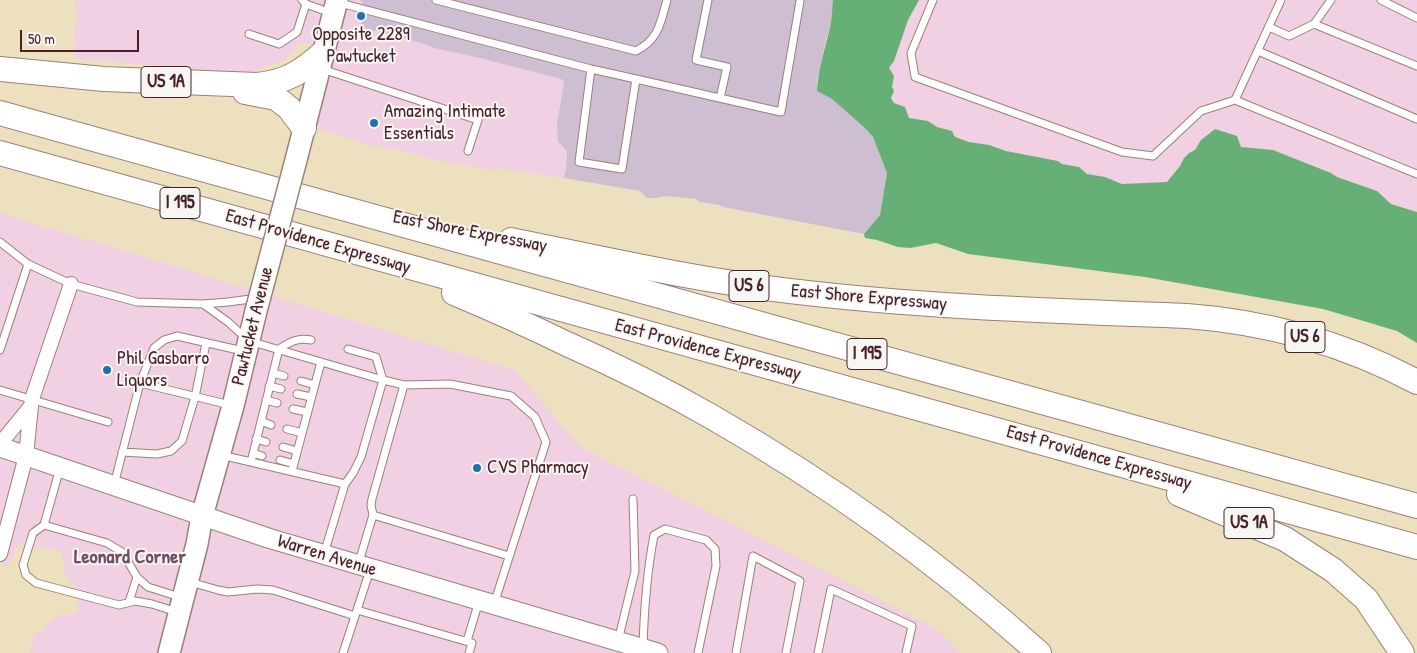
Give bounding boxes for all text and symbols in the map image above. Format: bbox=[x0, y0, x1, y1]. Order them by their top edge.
marker: Opposite 2289 Pawtucket bbox=[355, 10, 367, 22]
scale bar bbox=[22, 20, 141, 52]
place label: Opposite 2289 Pawtucket bbox=[312, 24, 410, 68]
text: 50 m bbox=[28, 28, 55, 49]
road number: US 1A bbox=[141, 66, 191, 98]
place label: Amazing Intimate Essentials bbox=[384, 101, 506, 145]
marker: Amazing Intimate Essentials bbox=[368, 117, 380, 129]
road number: I 195 bbox=[160, 188, 200, 218]
street label: East Providence Expressway bbox=[223, 205, 413, 279]
street label: East Shore Expressway bbox=[391, 206, 549, 258]
street label: Pawtucket Avenue bbox=[227, 264, 279, 388]
road number: US 6 bbox=[729, 270, 769, 302]
street label: East Shore Expressway bbox=[790, 280, 948, 316]
street label: East Providence Expressway bbox=[612, 314, 804, 386]
road number: US 6 bbox=[1285, 322, 1325, 352]
road number: I 195 bbox=[847, 338, 887, 369]
place label: Phil Gasbarro Liquors bbox=[117, 348, 209, 392]
marker: Phil Gasbarro Liquors bbox=[101, 364, 113, 376]
street label: East Providence Expressway bbox=[1004, 421, 1194, 495]
place label: CVS Pharmacy bbox=[487, 457, 589, 479]
marker: CVS Pharmacy bbox=[471, 462, 483, 474]
road number: US 1A bbox=[1224, 508, 1274, 538]
street label: Warren Avenue bbox=[275, 530, 379, 582]
district label: Leonard Corner bbox=[74, 546, 186, 570]

